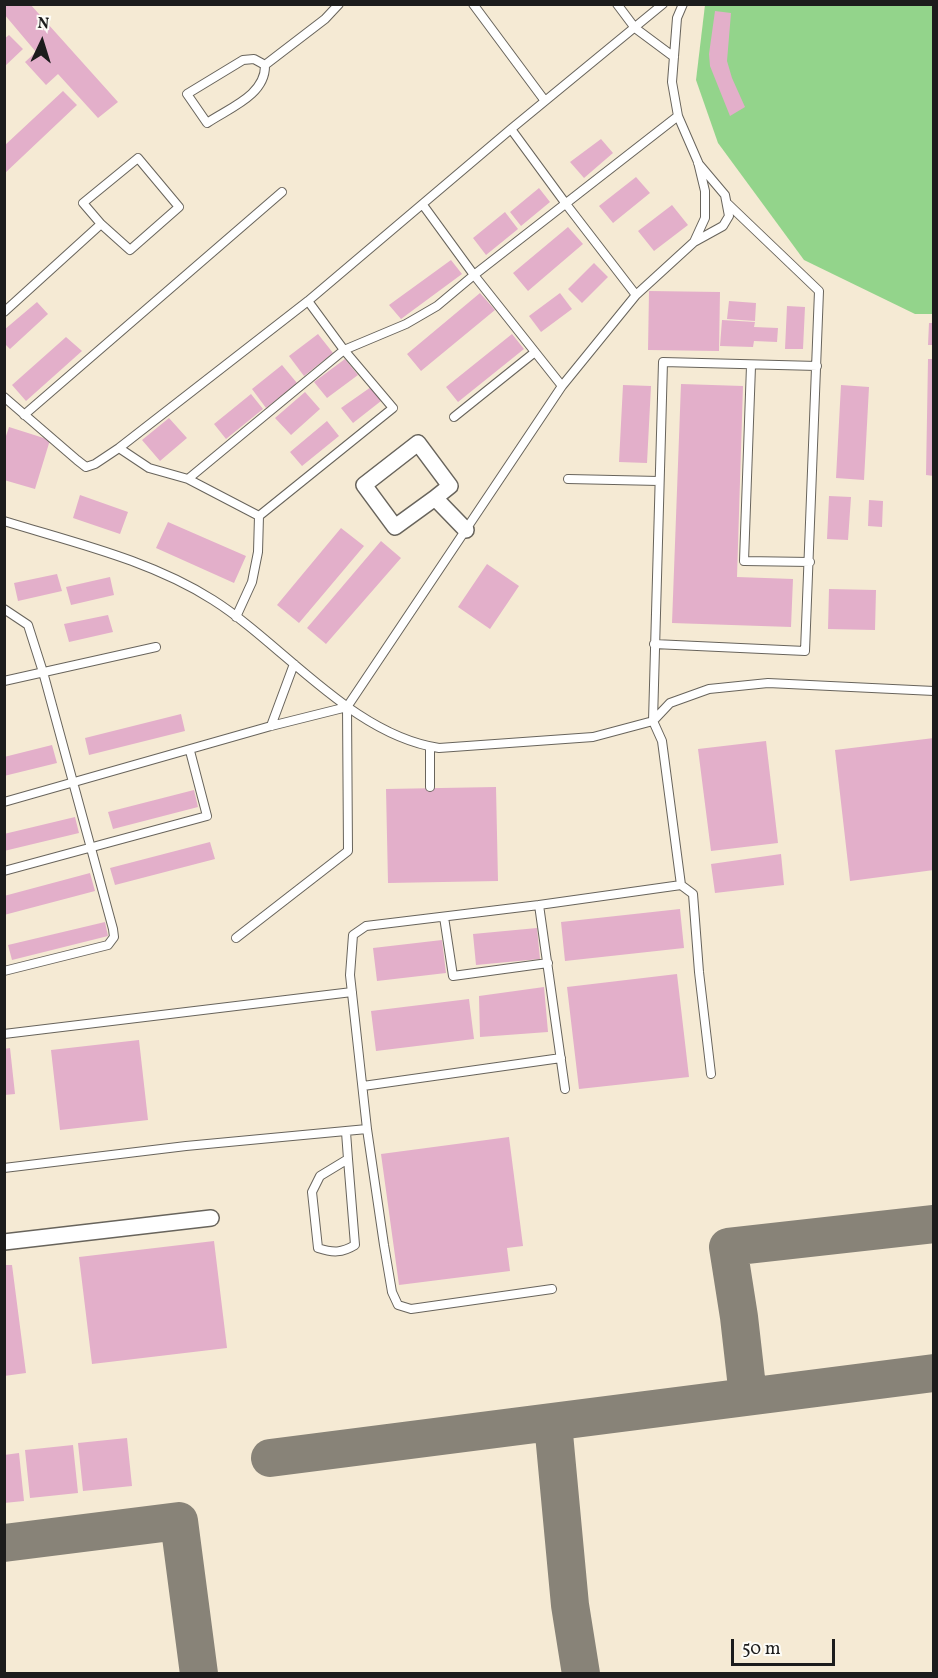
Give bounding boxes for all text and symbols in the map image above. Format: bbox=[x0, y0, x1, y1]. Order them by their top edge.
north arrow bbox=[12, 12, 72, 72]
text: N bbox=[37, 13, 50, 35]
scale bar bbox=[734, 1627, 838, 1665]
text: 50 m bbox=[742, 1637, 781, 1662]

